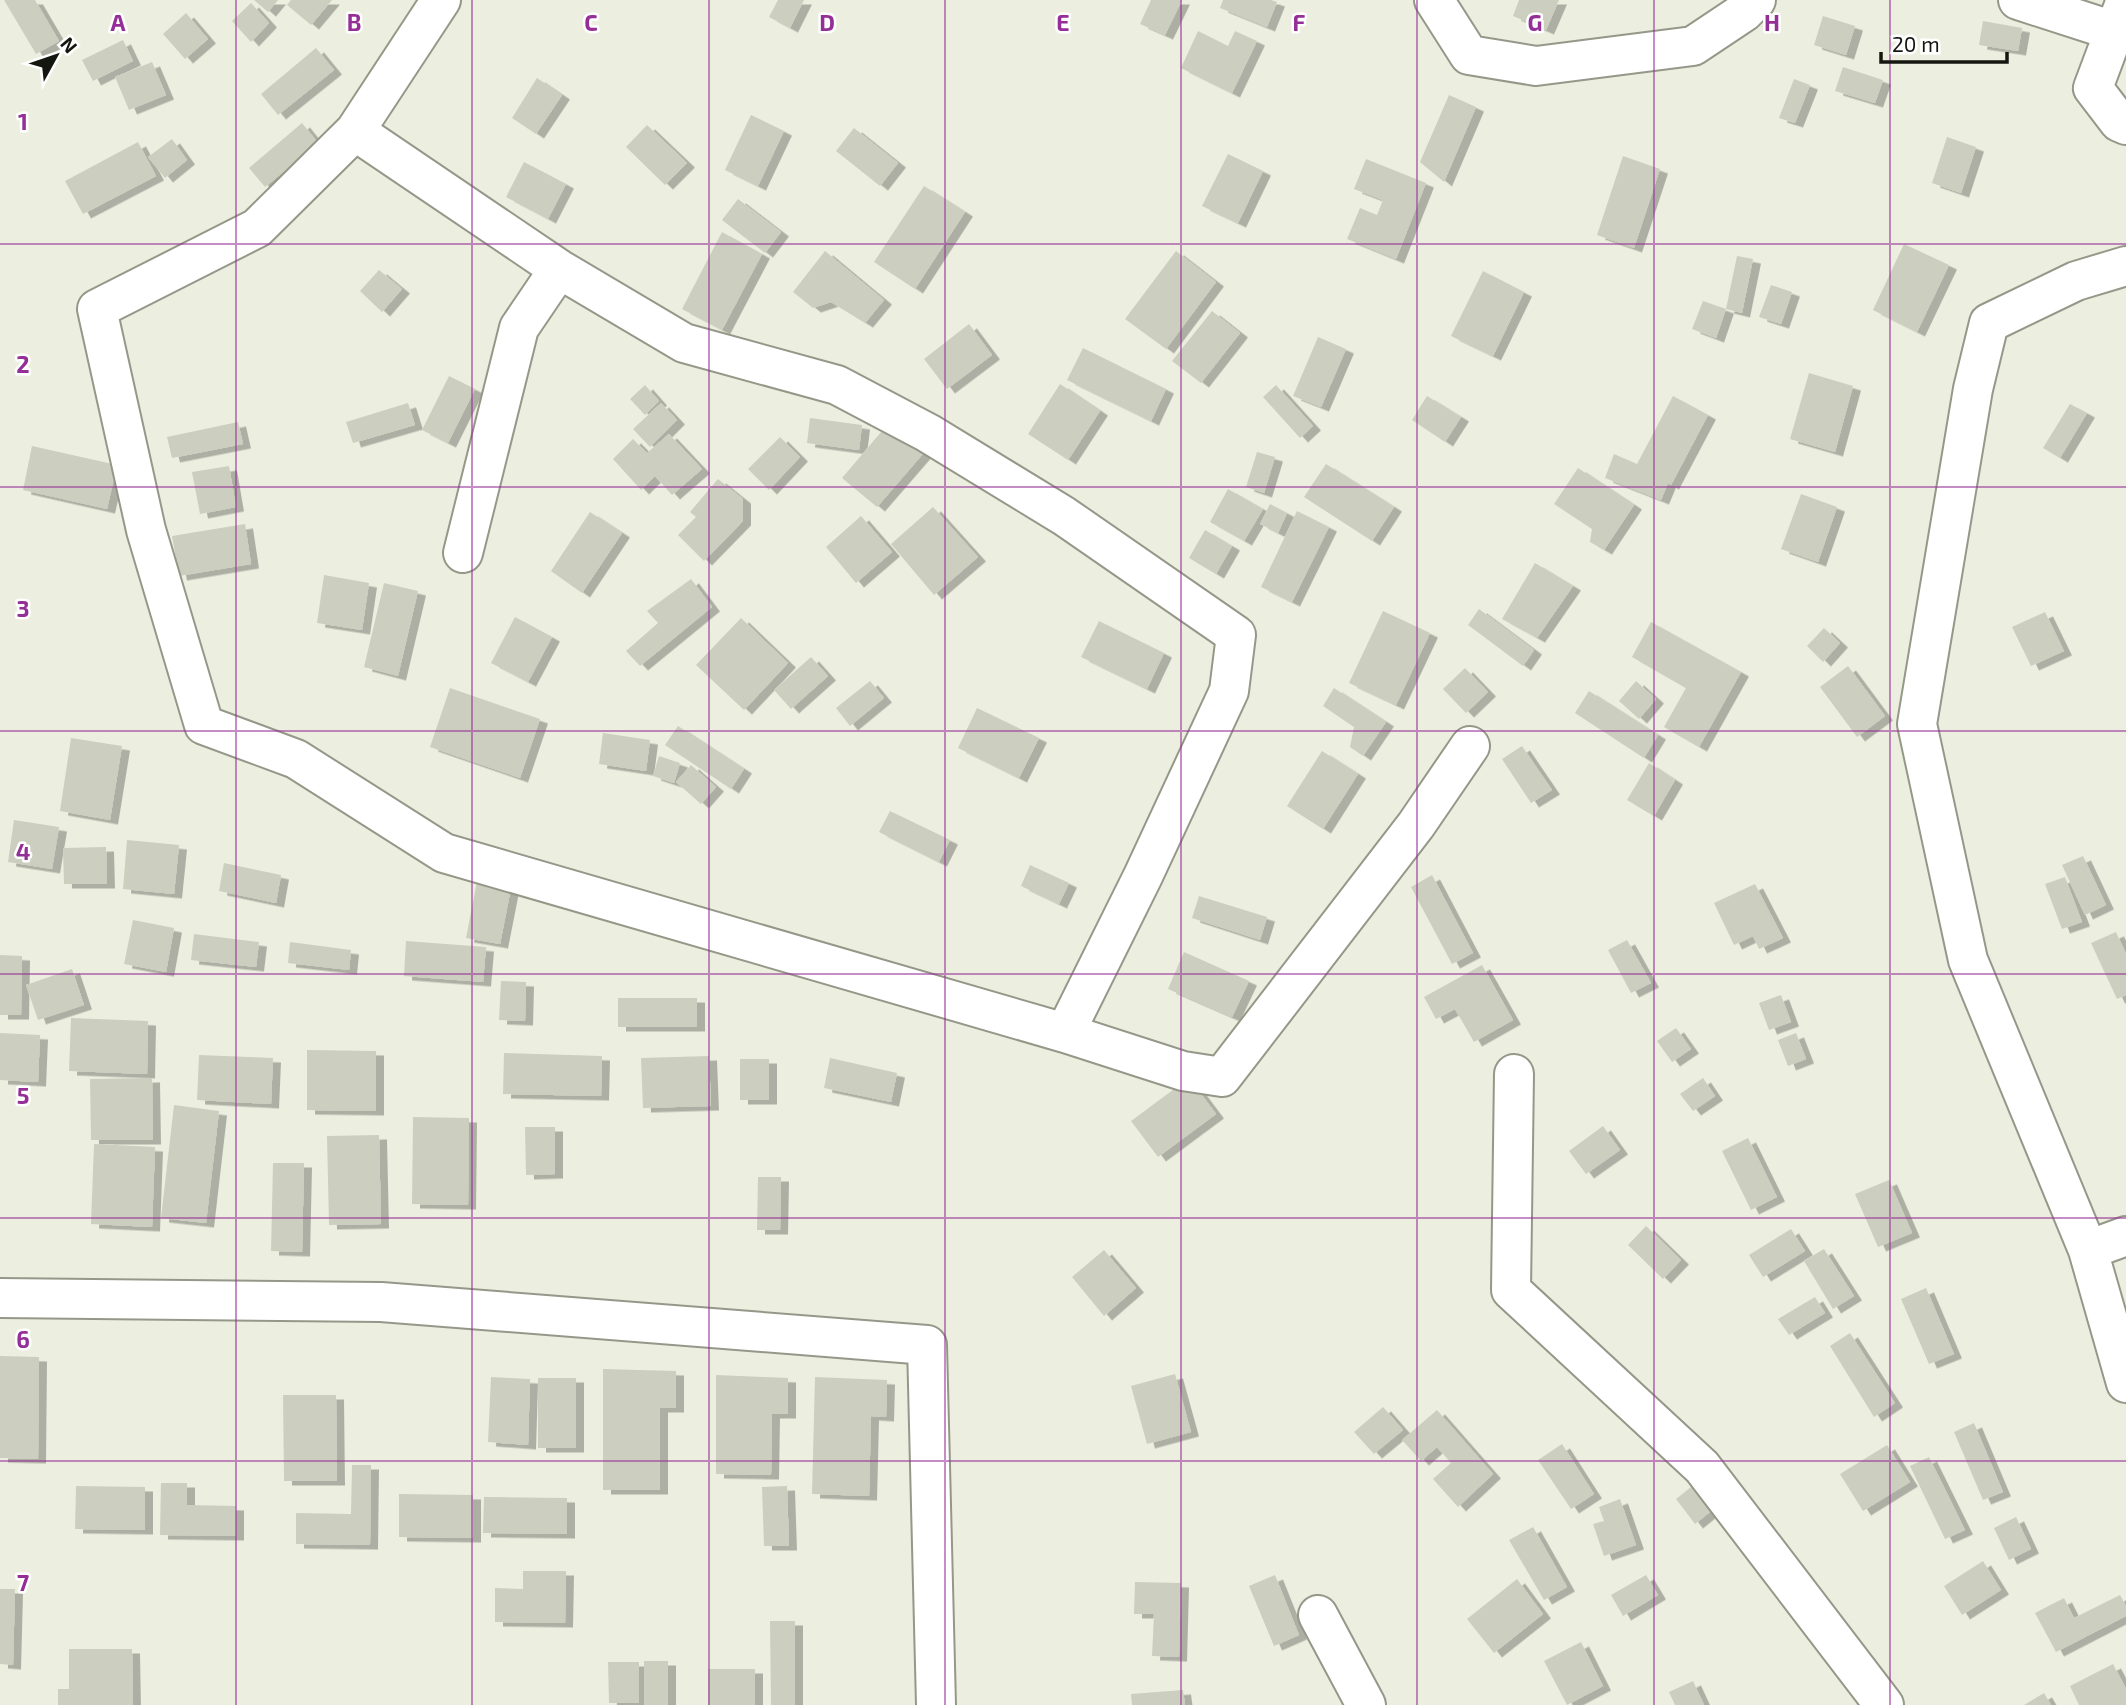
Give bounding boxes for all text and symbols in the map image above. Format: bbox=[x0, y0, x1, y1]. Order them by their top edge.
text: A bbox=[110, 8, 126, 36]
text: B bbox=[347, 8, 361, 36]
text: C bbox=[584, 8, 598, 36]
text: D bbox=[819, 8, 835, 36]
text: E bbox=[1056, 8, 1070, 36]
text: F bbox=[1293, 8, 1306, 36]
text: G bbox=[1528, 8, 1542, 36]
text: H bbox=[1764, 8, 1780, 36]
north arrow bbox=[21, 21, 91, 91]
scale bar bbox=[1881, 21, 2007, 65]
text: 20 m bbox=[1892, 31, 1940, 56]
text: N bbox=[56, 32, 83, 57]
text: 1 bbox=[18, 107, 28, 135]
text: 2 bbox=[16, 350, 30, 378]
text: 3 bbox=[16, 594, 30, 622]
text: 4 bbox=[16, 837, 30, 865]
text: 5 bbox=[17, 1081, 29, 1109]
text: 6 bbox=[16, 1325, 30, 1353]
text: 7 bbox=[17, 1568, 29, 1596]

